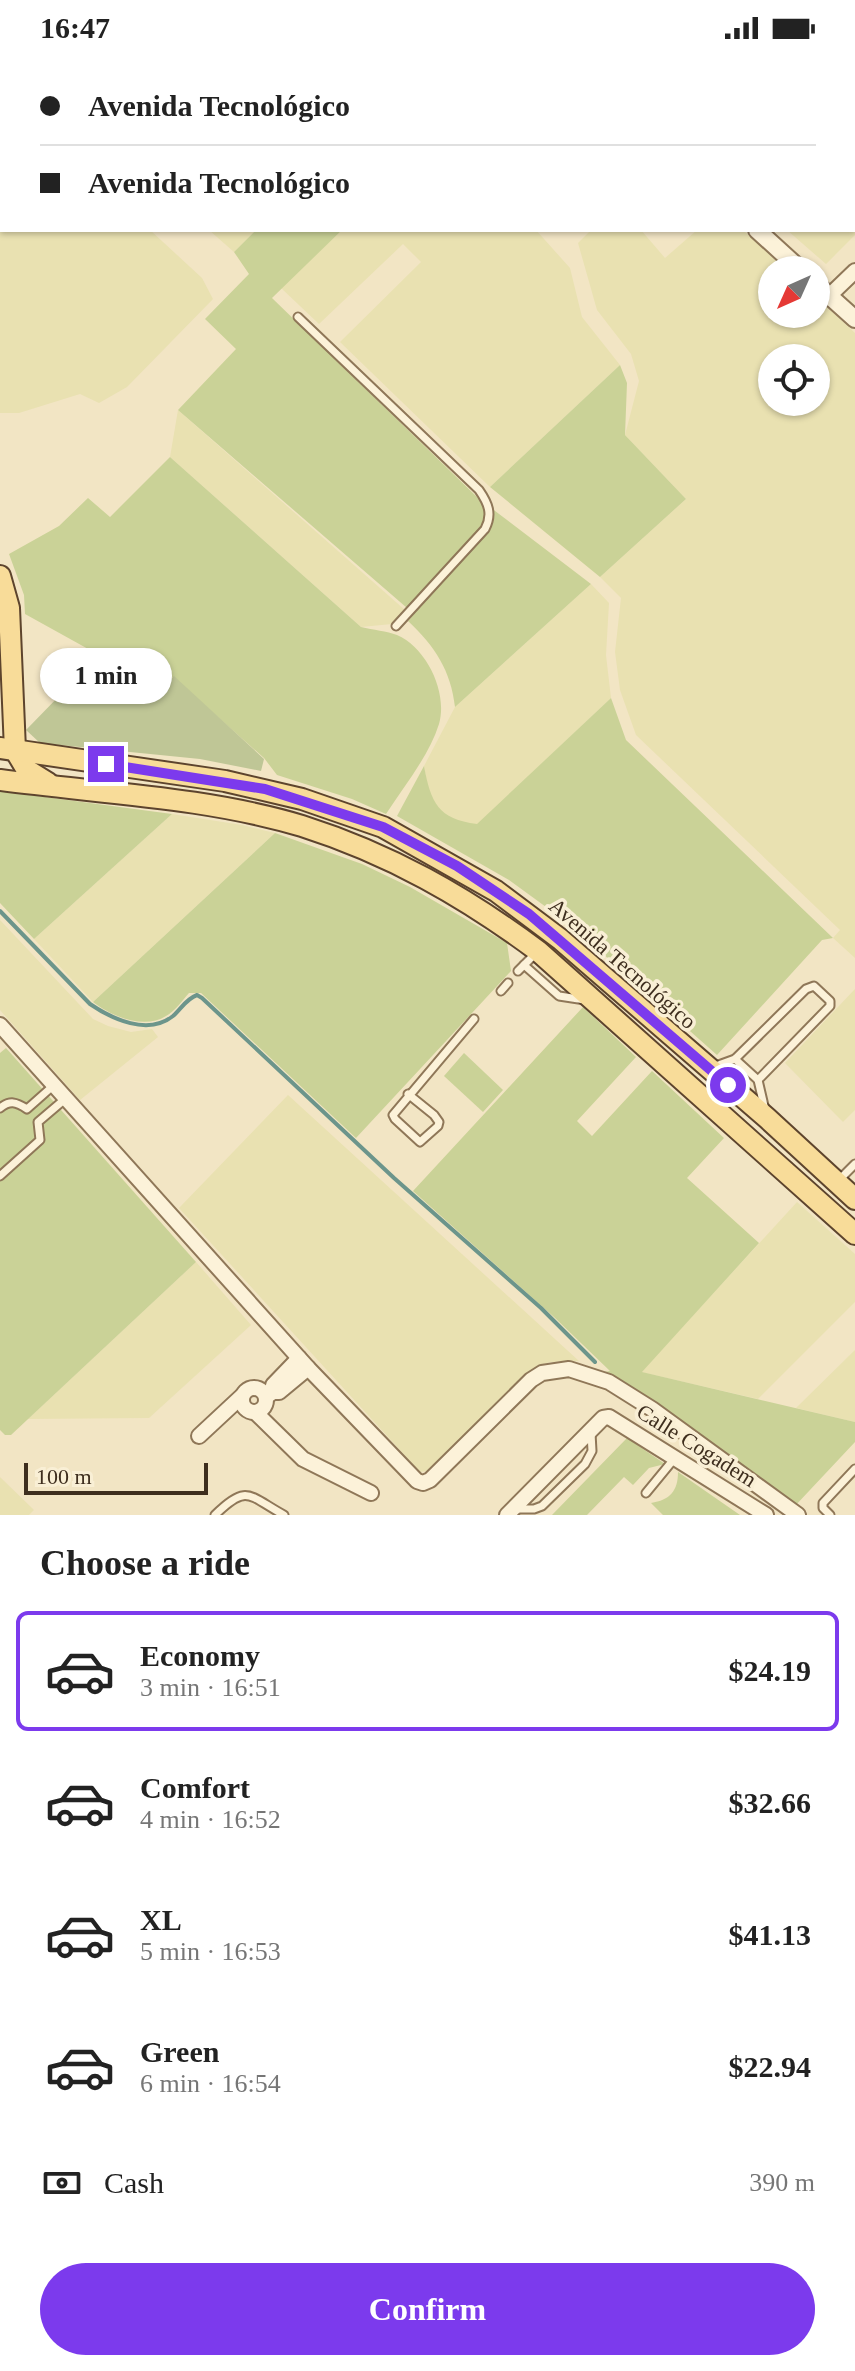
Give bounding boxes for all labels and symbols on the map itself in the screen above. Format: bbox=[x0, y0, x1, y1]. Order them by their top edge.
north arrow bbox=[758, 256, 830, 328]
callout: 1 min bbox=[40, 648, 172, 704]
route end bbox=[88, 746, 124, 782]
street label: Avenida Tecnológico bbox=[544, 893, 701, 1034]
route start bbox=[710, 1067, 746, 1103]
street label: Calle Cogadem bbox=[632, 1399, 761, 1492]
scale bar bbox=[24, 1459, 208, 1495]

